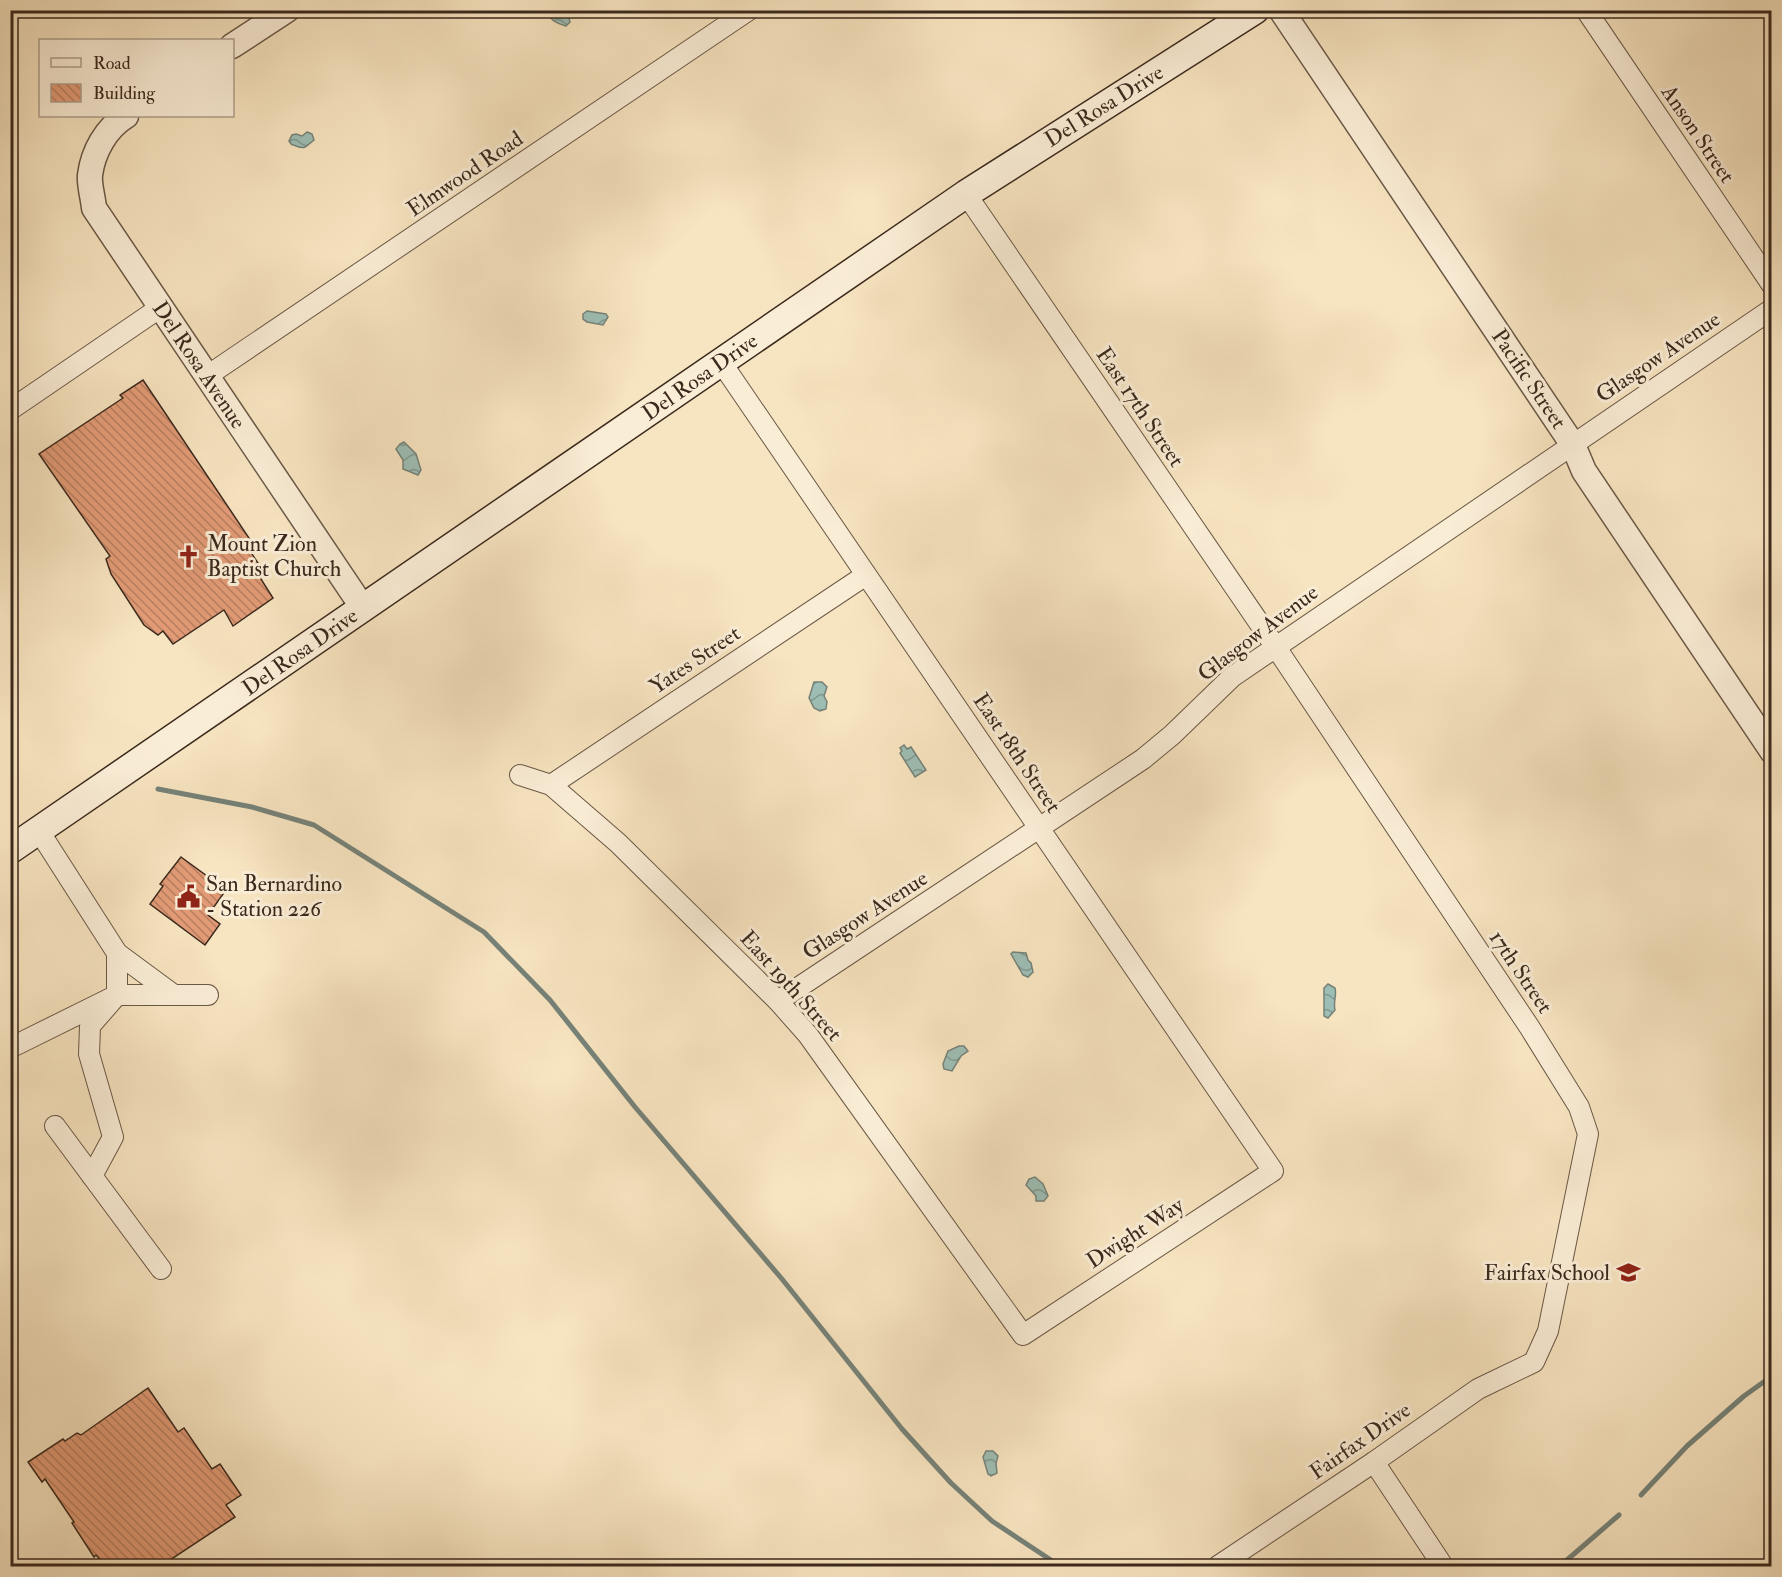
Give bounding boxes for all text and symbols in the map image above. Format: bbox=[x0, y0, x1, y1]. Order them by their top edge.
legend bbox=[39, 39, 234, 117]
text: Road bbox=[93, 52, 131, 75]
street label: Del Rosa Drive bbox=[1039, 58, 1169, 154]
street label: Anson Street bbox=[1654, 79, 1741, 188]
text: Building bbox=[93, 82, 156, 105]
street label: Elmwood Road bbox=[401, 125, 529, 223]
street label: Del Rosa Avenue bbox=[146, 296, 252, 434]
street label: Glasgow Avenue bbox=[1591, 305, 1725, 409]
street label: Pacific Street bbox=[1485, 324, 1573, 434]
street label: Del Rosa Drive bbox=[637, 327, 763, 427]
street label: East 17th Street bbox=[1090, 342, 1190, 472]
place label: Mount Zion Baptist Church bbox=[207, 530, 342, 584]
church icon: Mount Zion Baptist Church bbox=[176, 544, 202, 570]
street label: Glasgow Avenue bbox=[1192, 579, 1324, 687]
street label: Del Rosa Drive bbox=[237, 602, 363, 702]
street label: Yates Street bbox=[644, 619, 746, 701]
street label: East 18th Street bbox=[967, 688, 1067, 818]
street label: Glasgow Avenue bbox=[797, 864, 933, 966]
place label: San Bernardino - Station 226 bbox=[206, 870, 342, 923]
public building icon: San Bernardino - Station 226 bbox=[175, 884, 201, 910]
street label: East 19th Street bbox=[734, 925, 848, 1047]
street label: 17th Street bbox=[1483, 925, 1559, 1019]
street label: Dwight Way bbox=[1081, 1191, 1189, 1275]
place label: Fairfax School bbox=[1484, 1259, 1610, 1287]
school or university icon: Fairfax School bbox=[1615, 1260, 1641, 1286]
street label: Fairfax Drive bbox=[1304, 1396, 1416, 1486]

